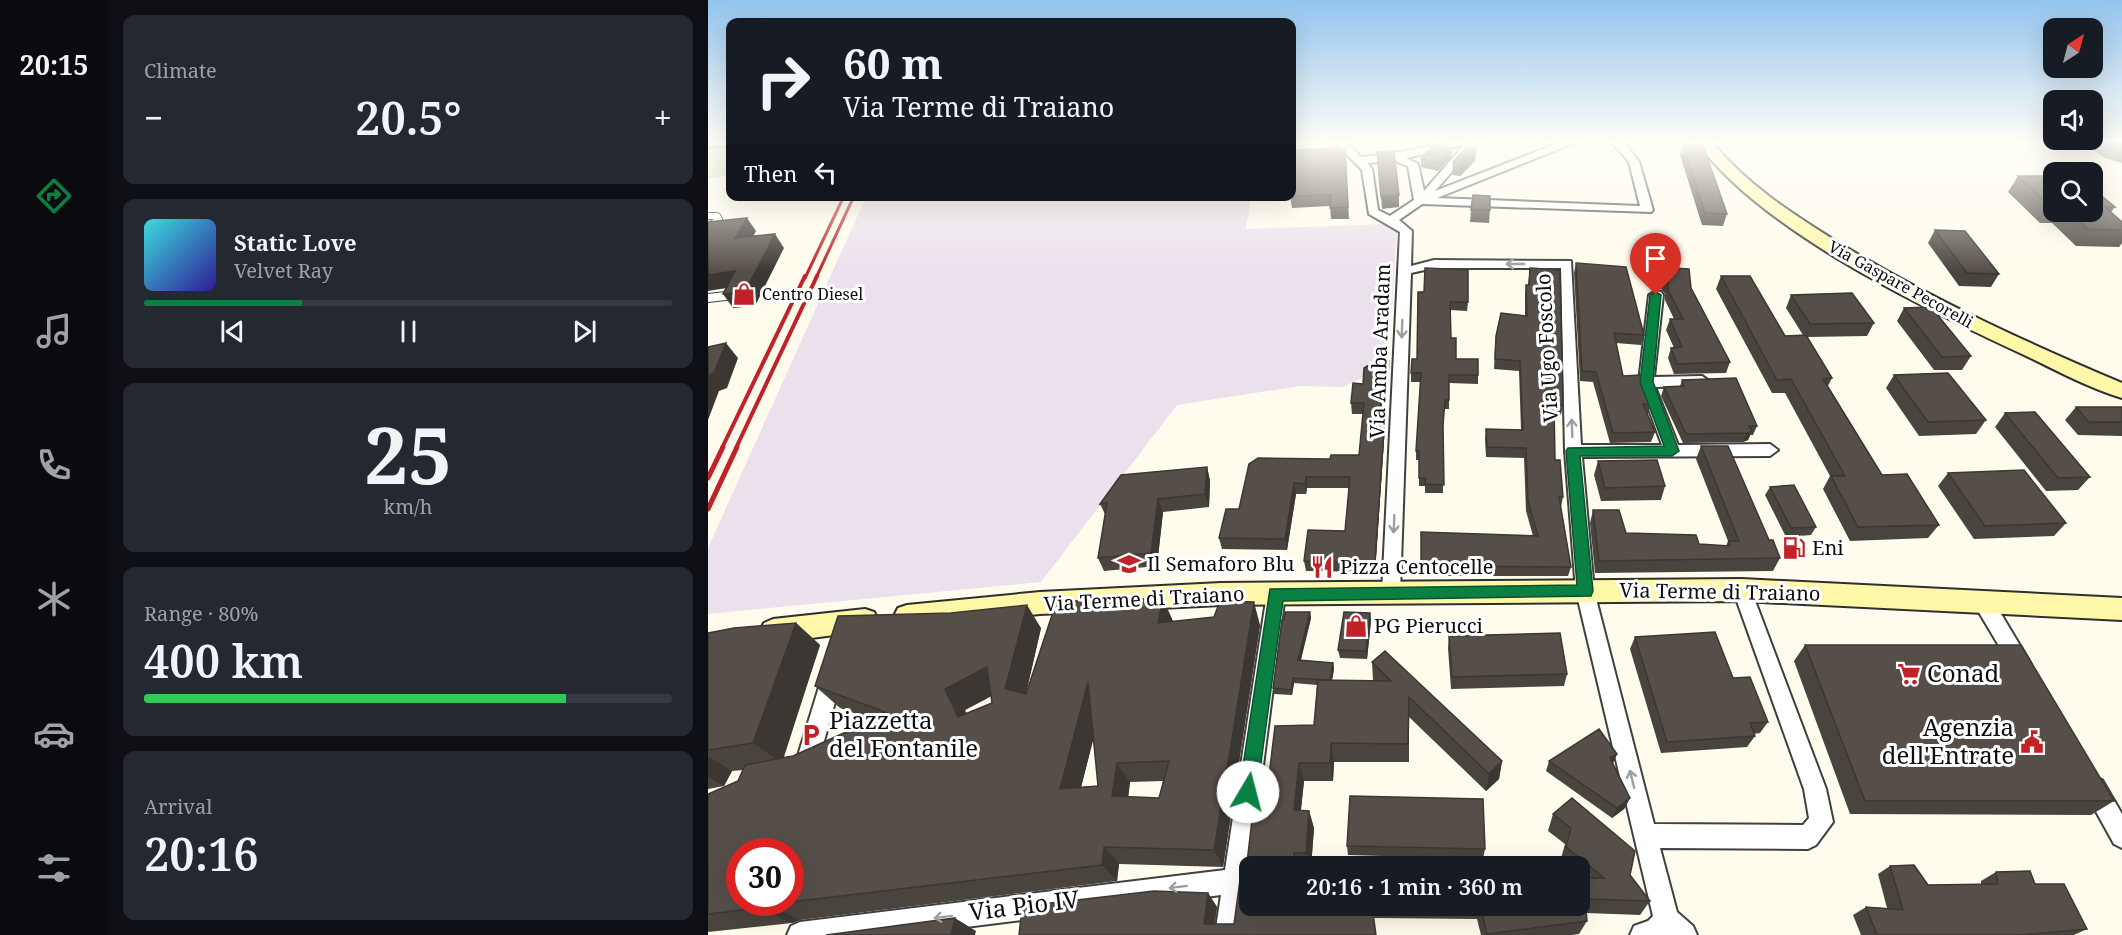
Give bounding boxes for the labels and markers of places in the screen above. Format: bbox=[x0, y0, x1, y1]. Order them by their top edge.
pin bbox=[1630, 233, 1681, 295]
shop icon: Centro Diesel bbox=[731, 281, 757, 307]
place label: Centro Diesel bbox=[762, 283, 863, 305]
place label: Eni bbox=[1812, 534, 1844, 561]
fuel station icon: Eni bbox=[1781, 535, 1807, 561]
place label: Il Semaforo Blu bbox=[1147, 550, 1295, 577]
school or university icon: Il Semaforo Blu bbox=[1116, 551, 1142, 577]
place label: Pizza Centocelle bbox=[1340, 553, 1493, 580]
restaurant icon: Pizza Centocelle bbox=[1309, 554, 1335, 580]
place label: PG Pierucci bbox=[1374, 612, 1484, 639]
shop icon: PG Pierucci bbox=[1343, 613, 1369, 639]
place label: Conad bbox=[1927, 656, 2000, 689]
supermarket icon: Conad bbox=[1896, 661, 1922, 687]
place label: Piazzetta del Fontanile bbox=[829, 703, 978, 764]
place label: Agenzia dell'Entrate bbox=[1882, 710, 2014, 771]
parking icon: Piazzetta del Fontanile bbox=[798, 722, 824, 748]
public building icon: Agenzia dell'Entrate bbox=[2019, 729, 2045, 755]

